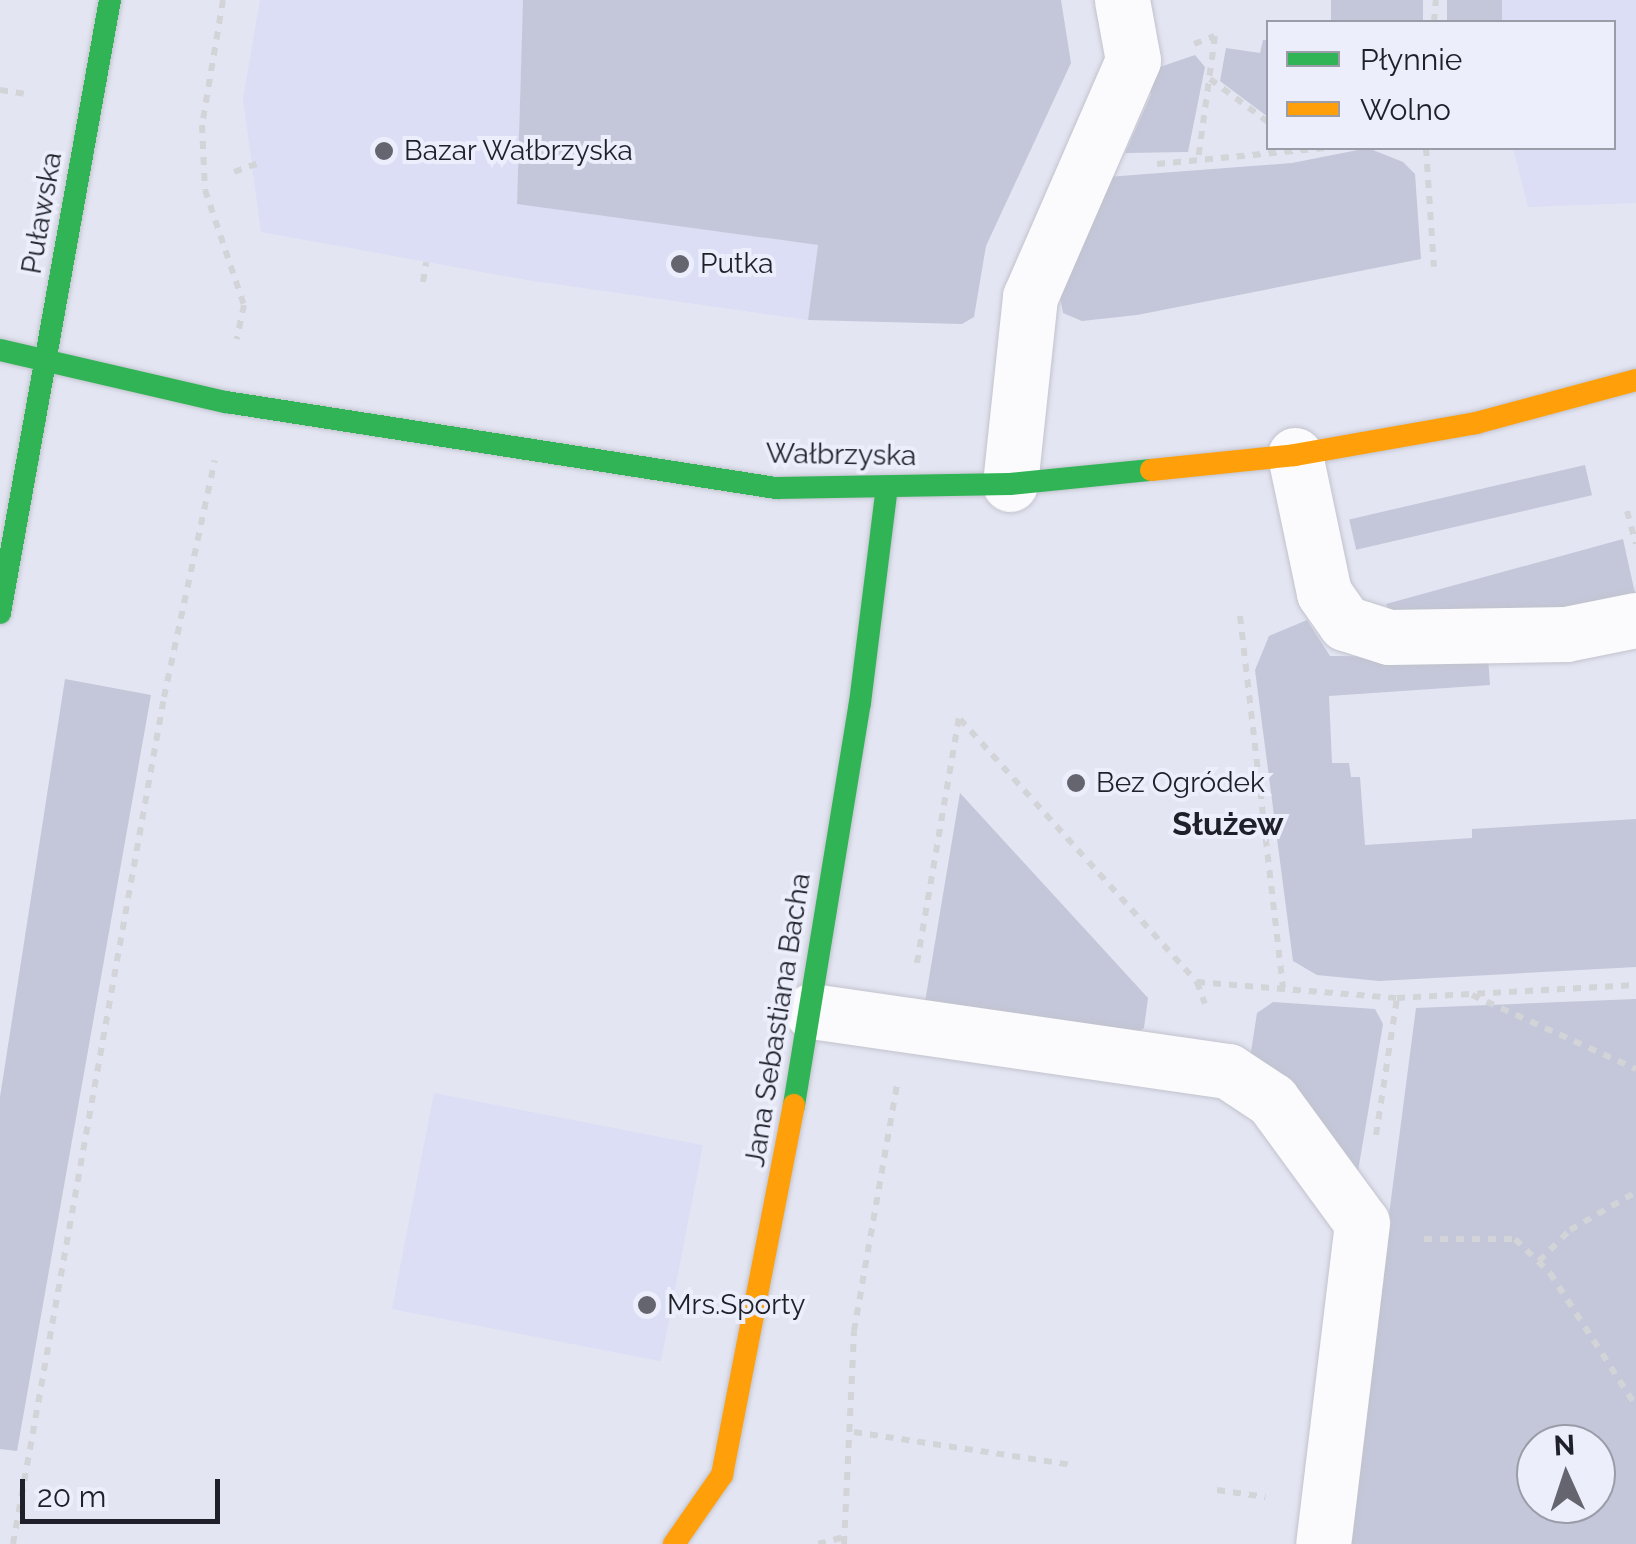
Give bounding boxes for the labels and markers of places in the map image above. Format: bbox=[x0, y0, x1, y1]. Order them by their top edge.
place label: Bazar Wałbrzyska bbox=[404, 134, 634, 168]
marker: Bazar Wałbrzyska bbox=[373, 140, 395, 162]
place label: Putka bbox=[700, 247, 773, 281]
marker: Putka bbox=[669, 253, 691, 275]
place label: Bez Ogródek bbox=[1096, 766, 1265, 800]
marker: Bez Ogródek bbox=[1065, 772, 1087, 794]
place label: Mrs.Sporty bbox=[667, 1288, 806, 1322]
marker: Mrs.Sporty bbox=[636, 1294, 658, 1316]

